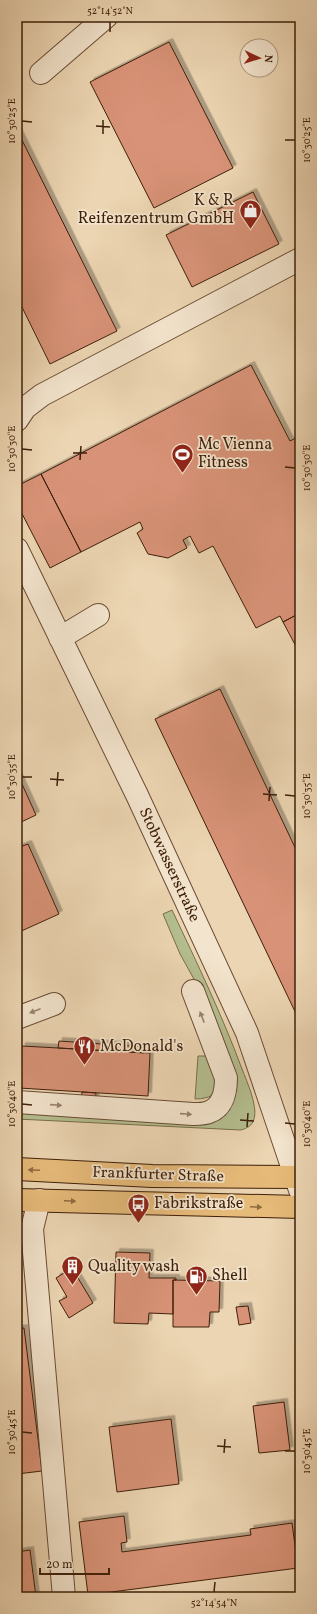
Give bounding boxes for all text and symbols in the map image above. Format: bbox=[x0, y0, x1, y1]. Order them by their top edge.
text: 52°14'52"N bbox=[87, 4, 134, 18]
north arrow bbox=[239, 38, 279, 78]
text: N bbox=[260, 54, 275, 63]
text: 10°30'25"E bbox=[5, 98, 19, 144]
text: 10°30'25"E bbox=[300, 117, 314, 163]
place label: K & R Reifenzentrum GmbH bbox=[78, 190, 234, 230]
shop icon: K & R Reifenzentrum GmbH bbox=[237, 197, 263, 230]
text: 10°30'30"E bbox=[5, 426, 19, 472]
place label: Mc Vienna Fitness bbox=[198, 434, 272, 474]
sports icon: Mc Vienna Fitness bbox=[170, 441, 196, 474]
text: 10°30'30"E bbox=[300, 445, 314, 491]
text: 10°30'35"E bbox=[5, 754, 19, 800]
text: 10°30'35"E bbox=[300, 773, 314, 819]
street label: Stobwasserstraße bbox=[133, 804, 205, 926]
one-way arrow bbox=[29, 1008, 41, 1014]
one-way arrow bbox=[199, 1010, 205, 1022]
restaurant icon: McDonald's bbox=[72, 1034, 98, 1067]
place label: McDonald's bbox=[100, 1036, 183, 1058]
text: 10°30'40"E bbox=[5, 1081, 19, 1127]
one-way arrow bbox=[50, 1101, 62, 1108]
text: 10°30'40"E bbox=[300, 1101, 314, 1147]
one-way arrow bbox=[180, 1110, 192, 1117]
street label: Frankfurter Straße bbox=[92, 1162, 224, 1188]
one-way arrow bbox=[27, 1167, 40, 1173]
bus stop icon: Fabrikstraße bbox=[126, 1191, 152, 1224]
place label: Fabrikstraße bbox=[154, 1193, 243, 1215]
one-way arrow bbox=[64, 1198, 77, 1204]
one-way arrow bbox=[250, 1204, 263, 1210]
building icon: Quality wash bbox=[59, 1254, 85, 1287]
place label: Quality wash bbox=[88, 1256, 180, 1278]
fuel station icon: Shell bbox=[183, 1263, 209, 1296]
place label: Shell bbox=[212, 1265, 248, 1287]
text: 10°30'45"E bbox=[5, 1409, 19, 1455]
text: 10°30'45"E bbox=[300, 1428, 314, 1474]
scale bar bbox=[40, 1550, 109, 1576]
text: 20 m bbox=[46, 1557, 73, 1573]
text: 52°14'54"N bbox=[191, 1596, 238, 1610]

